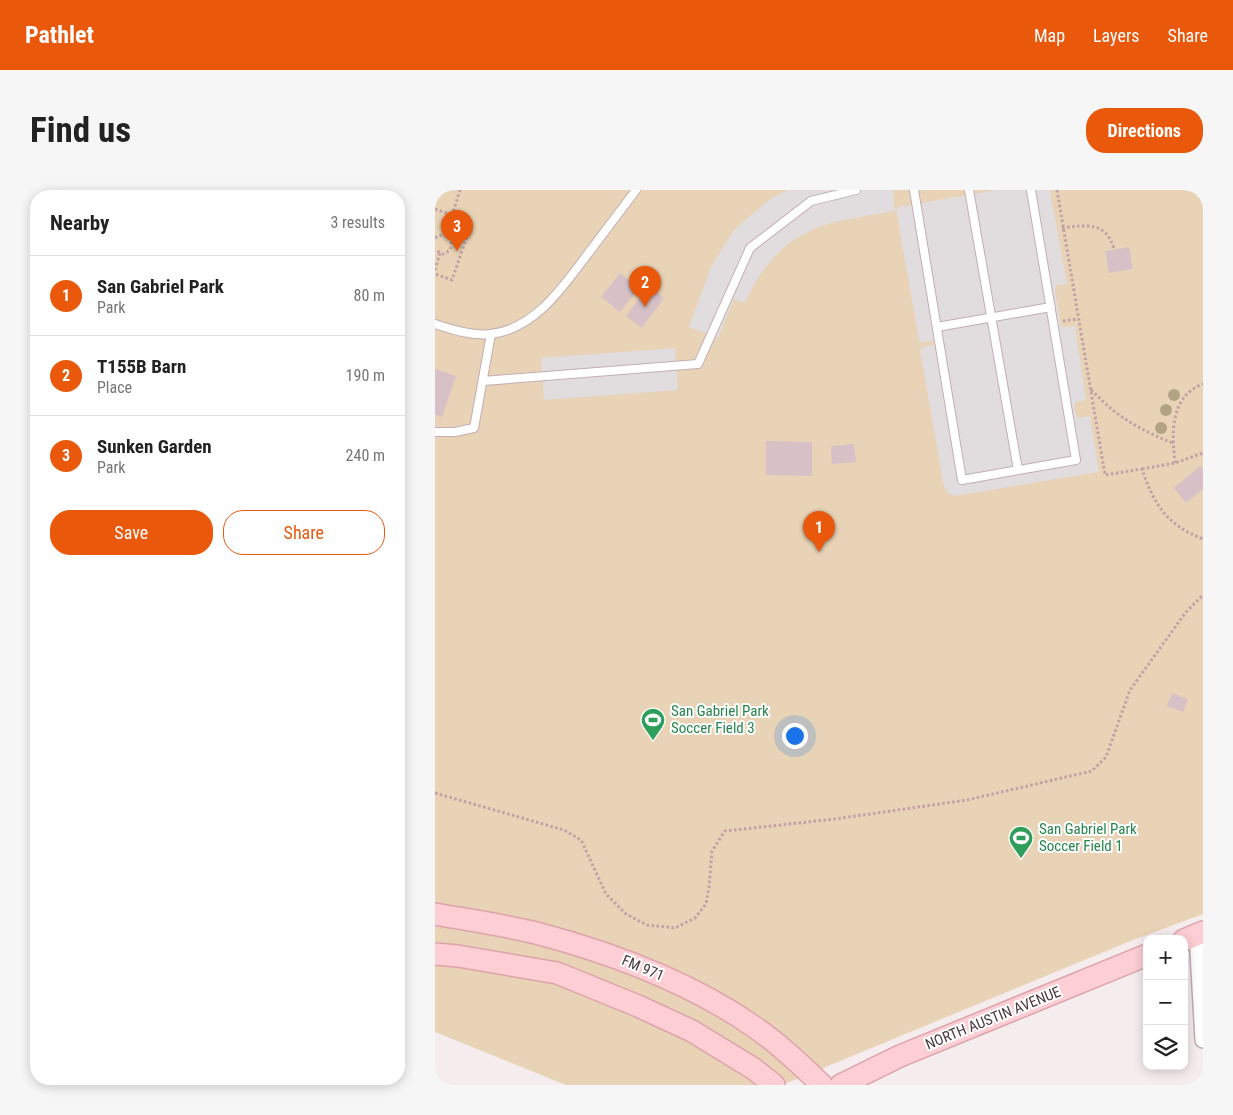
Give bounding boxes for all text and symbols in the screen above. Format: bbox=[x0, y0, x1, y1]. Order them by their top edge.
text: Pathlet bbox=[25, 21, 94, 49]
text: Map bbox=[1034, 25, 1065, 46]
text: Layers bbox=[1093, 25, 1140, 46]
text: Share bbox=[1168, 25, 1208, 46]
button: Directions bbox=[1086, 108, 1203, 153]
text: Find us bbox=[30, 110, 131, 151]
pin: 3 bbox=[441, 210, 473, 251]
text: Nearby bbox=[50, 211, 109, 235]
text: 3 results bbox=[330, 213, 385, 232]
pin: 2 bbox=[629, 266, 661, 307]
text: San Gabriel Park bbox=[97, 275, 224, 298]
text: 1 bbox=[62, 286, 70, 305]
text: 80 m bbox=[353, 286, 385, 305]
text: Park bbox=[97, 298, 126, 317]
text: T155B Barn bbox=[97, 355, 186, 378]
text: 2 bbox=[62, 366, 70, 385]
text: 190 m bbox=[346, 366, 385, 385]
text: Place bbox=[97, 378, 132, 397]
text: Sunken Garden bbox=[97, 435, 212, 458]
text: 3 bbox=[62, 446, 70, 465]
text: 240 m bbox=[346, 446, 385, 465]
text: Park bbox=[97, 458, 126, 477]
button: Save bbox=[50, 510, 213, 555]
button: Share bbox=[223, 510, 385, 555]
pin: 1 bbox=[803, 511, 835, 552]
place label: San Gabriel Park Soccer Field 3 bbox=[671, 702, 769, 737]
sports icon: San Gabriel Park Soccer Field 3 bbox=[640, 707, 666, 741]
your location bbox=[782, 723, 808, 749]
place label: San Gabriel Park Soccer Field 1 bbox=[1039, 820, 1137, 855]
sports icon: San Gabriel Park Soccer Field 1 bbox=[1008, 825, 1034, 859]
map controls bbox=[1143, 935, 1188, 1070]
button: + bbox=[1143, 935, 1188, 980]
street label: FM 971 bbox=[619, 951, 667, 985]
button: − bbox=[1143, 980, 1188, 1025]
street label: NORTH AUSTIN AVENUE bbox=[923, 983, 1063, 1053]
button: layers bbox=[1143, 1025, 1188, 1070]

